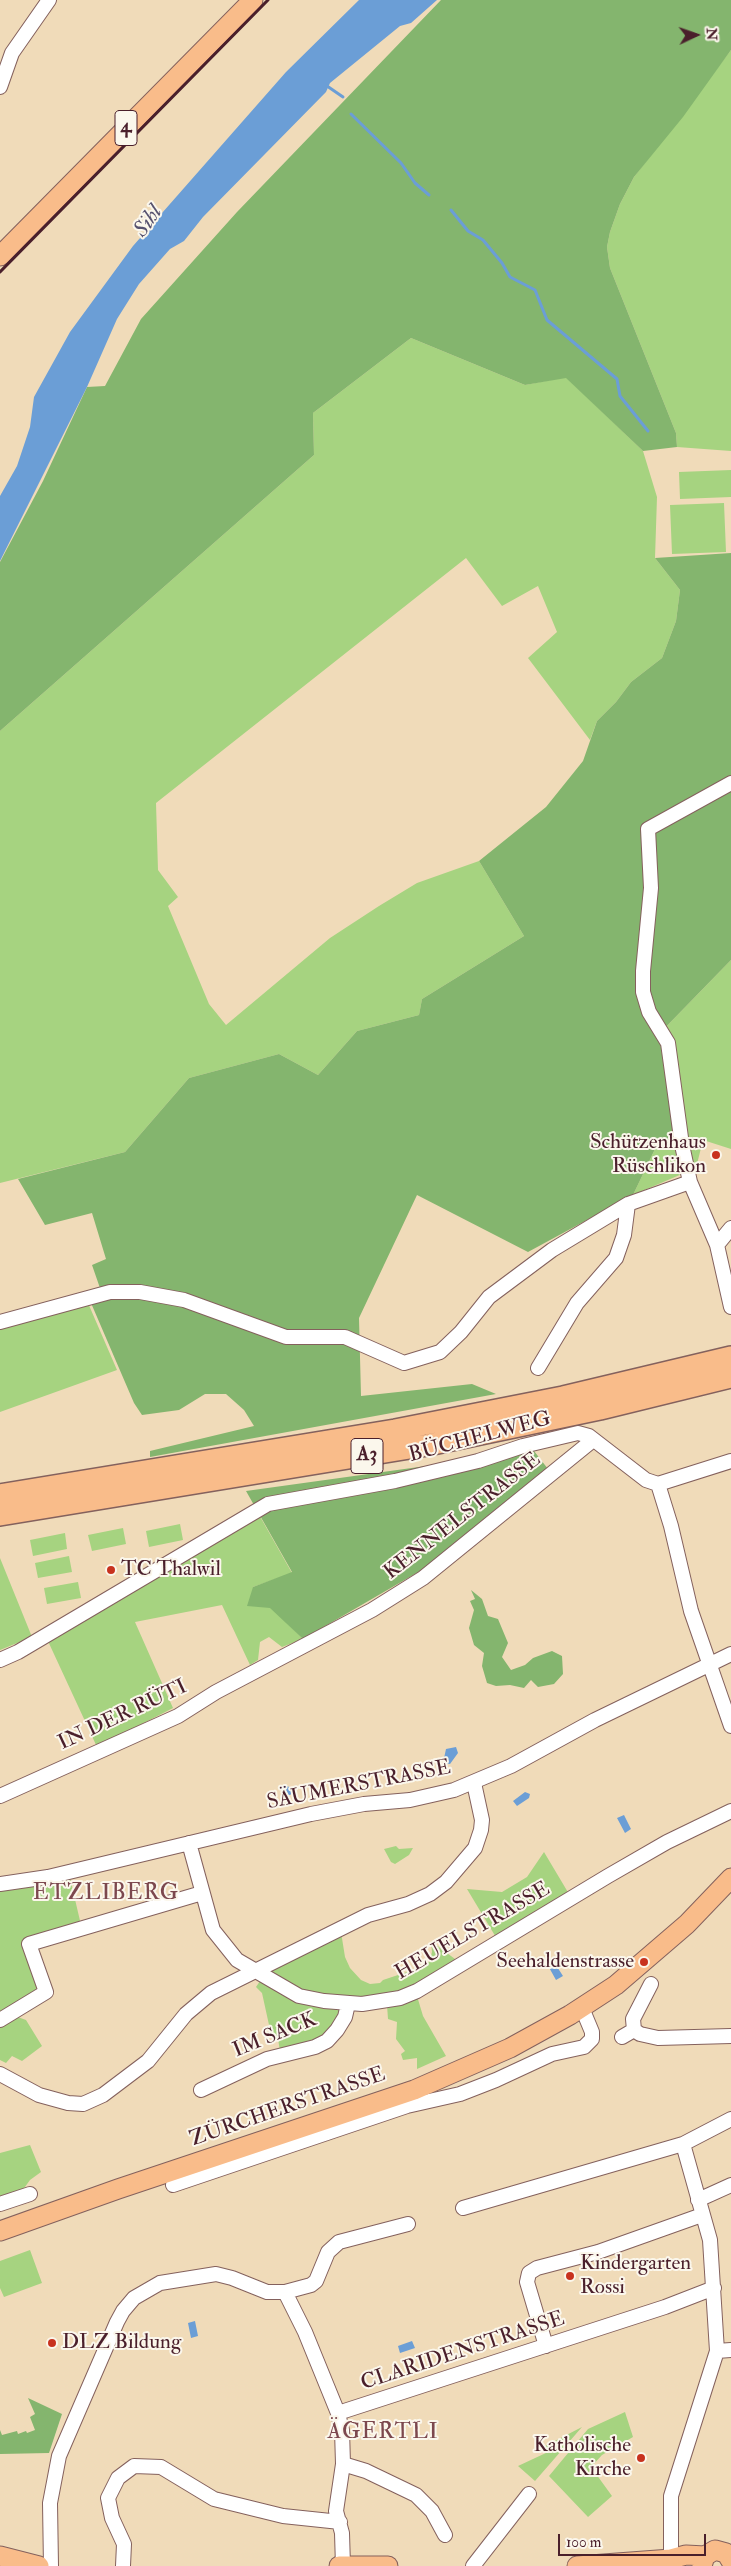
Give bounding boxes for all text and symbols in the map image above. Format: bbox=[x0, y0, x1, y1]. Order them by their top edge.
north arrow bbox=[671, 10, 721, 60]
text: N bbox=[703, 27, 720, 41]
road number: 4 bbox=[115, 110, 137, 146]
water label: Sihl bbox=[129, 201, 169, 243]
place label: Schützenhaus Rüschlikon bbox=[590, 1130, 706, 1180]
marker: Schützenhaus Rüschlikon bbox=[710, 1149, 722, 1161]
street label: BÜCHELWEG bbox=[406, 1407, 554, 1469]
road number: A3 bbox=[351, 1438, 383, 1474]
street label: KENNELSTRASSE bbox=[380, 1448, 546, 1586]
place label: TC Thalwil bbox=[121, 1557, 221, 1583]
marker: TC Thalwil bbox=[105, 1564, 117, 1576]
street label: IN DER RÜTI bbox=[55, 1675, 191, 1757]
street label: SÄUMERSTRASSE bbox=[265, 1756, 453, 1816]
street label: HEUELSTRASSE bbox=[391, 1877, 555, 1987]
district label: ETZLIBERG bbox=[32, 1881, 180, 1907]
place label: Seehaldenstrasse bbox=[496, 1949, 634, 1975]
marker: Seehaldenstrasse bbox=[638, 1956, 650, 1968]
street label: IM SACK bbox=[229, 2008, 321, 2064]
street label: ZÜRCHERSTRASSE bbox=[187, 2063, 389, 2153]
place label: Kindergarten Rossi bbox=[580, 2251, 691, 2301]
marker: Kindergarten Rossi bbox=[564, 2270, 576, 2282]
street label: CLARIDENSTRASSE bbox=[358, 2307, 568, 2397]
place label: DLZ Bildung bbox=[62, 2330, 181, 2356]
marker: DLZ Bildung bbox=[46, 2337, 58, 2349]
district label: ÄGERTLI bbox=[326, 2420, 440, 2446]
place label: Katholische Kirche bbox=[533, 2433, 631, 2483]
marker: Katholische Kirche bbox=[635, 2452, 647, 2464]
scale bar bbox=[561, 2524, 708, 2556]
text: 100 m bbox=[566, 2533, 601, 2552]

